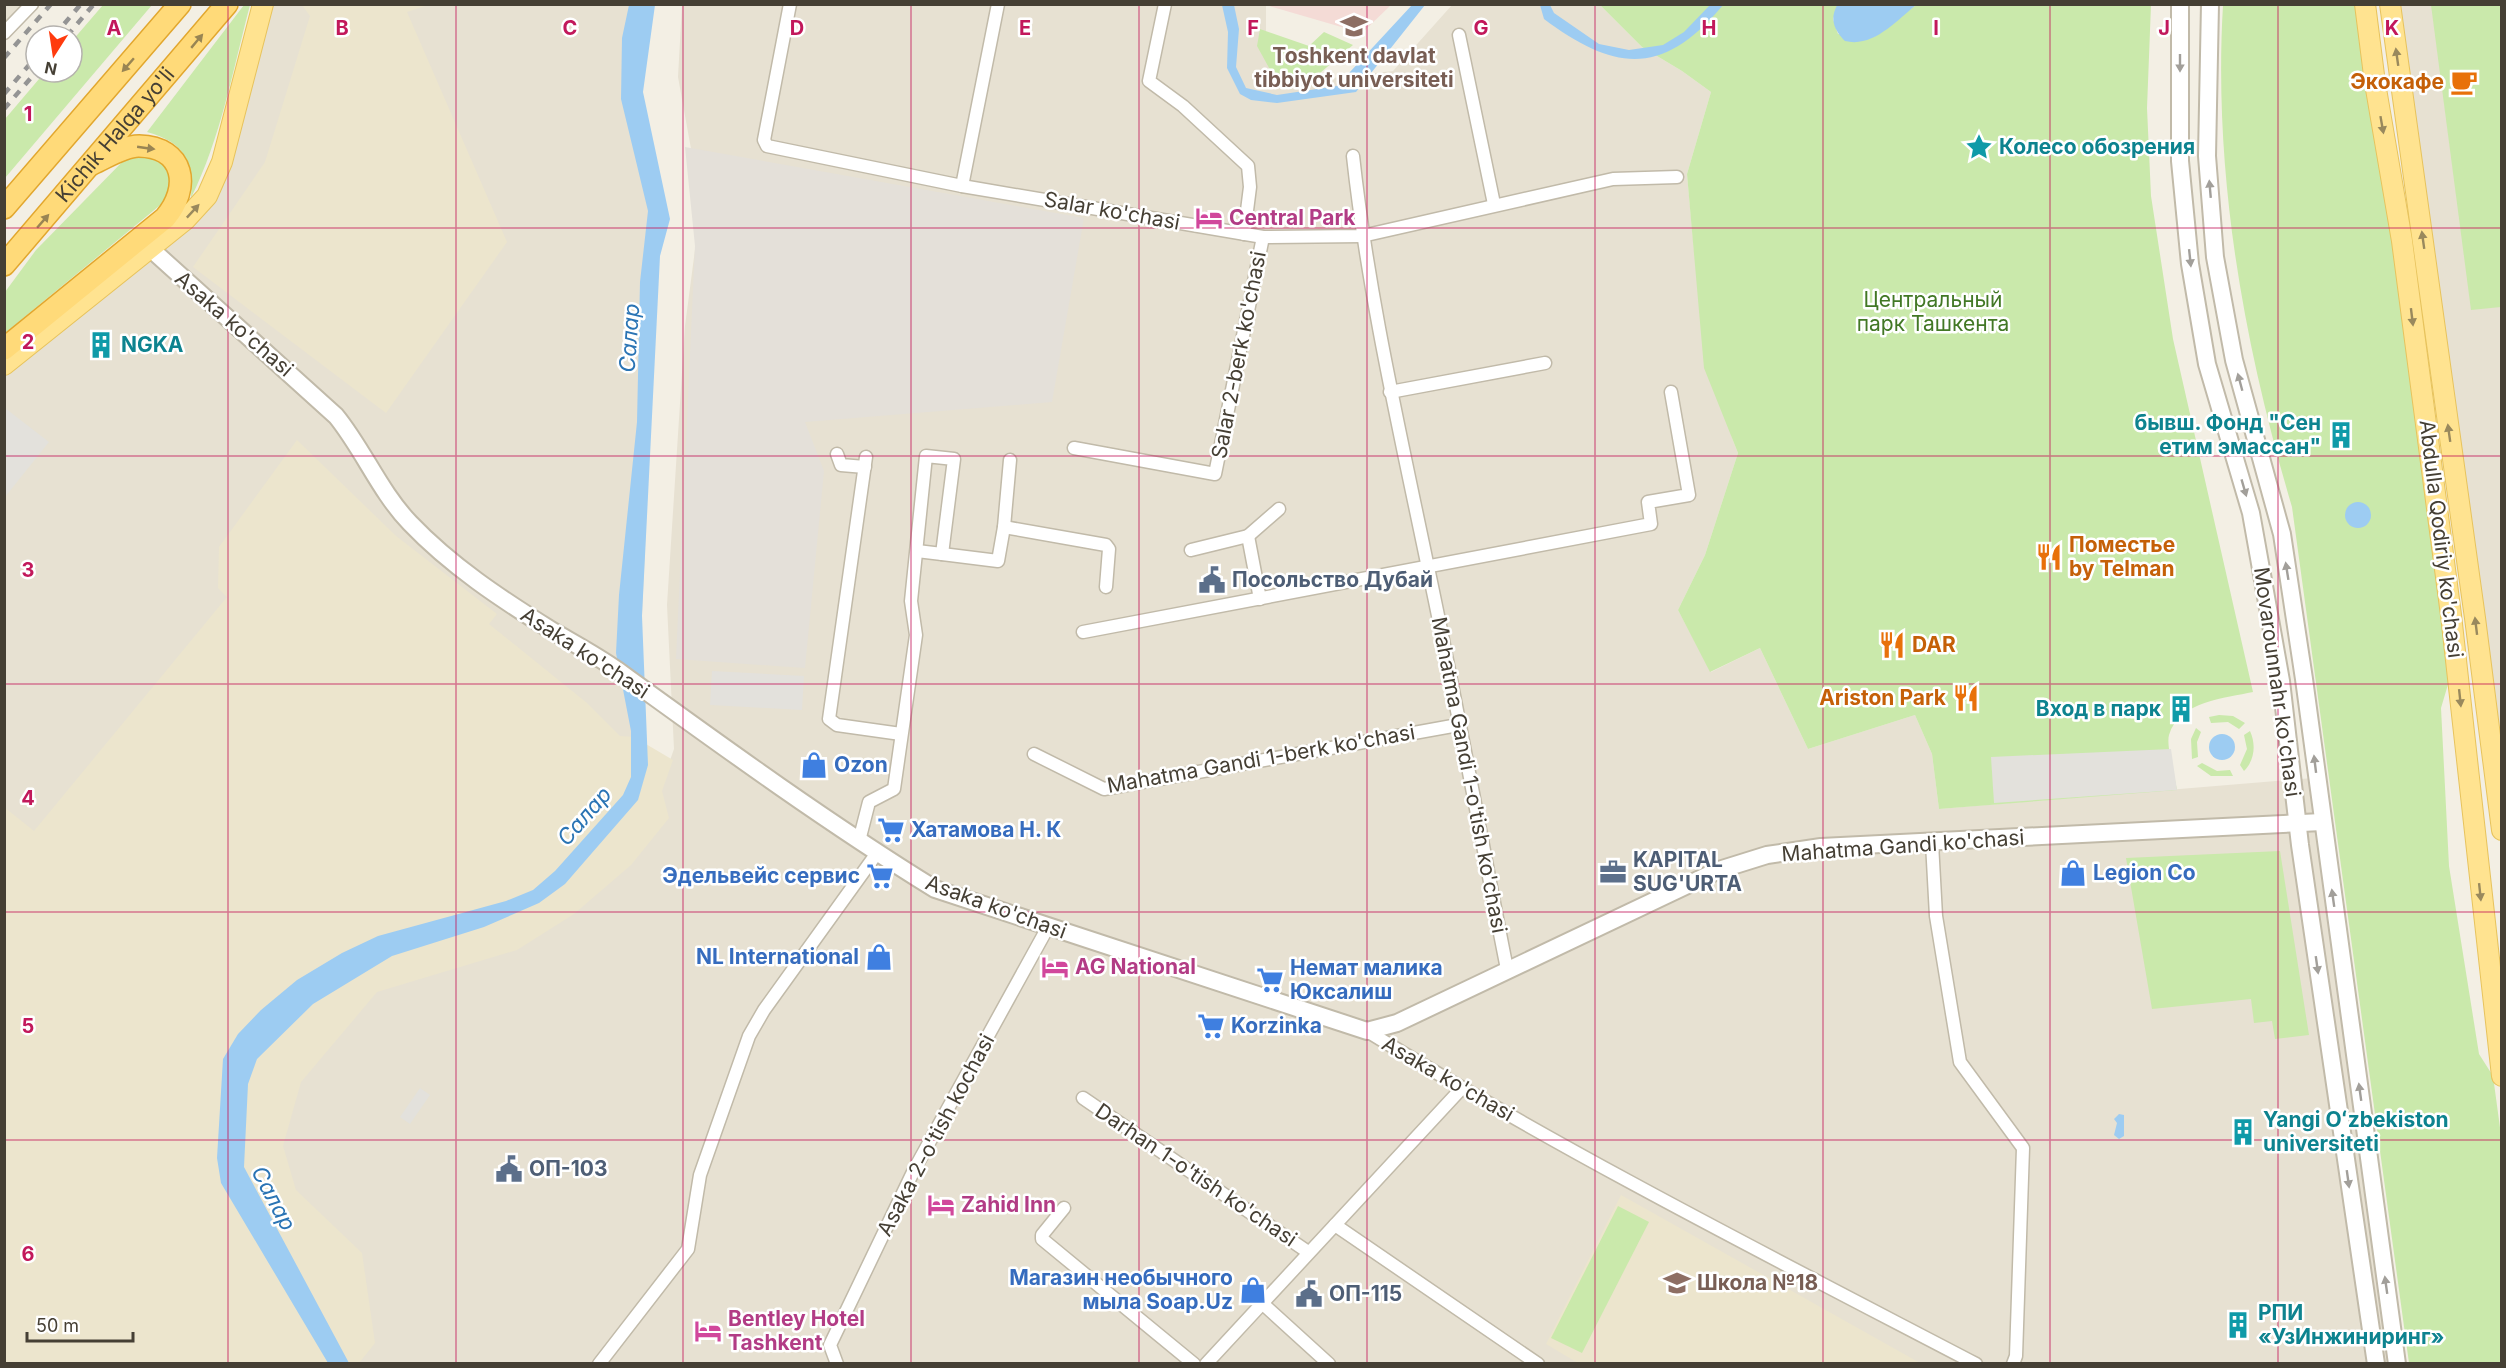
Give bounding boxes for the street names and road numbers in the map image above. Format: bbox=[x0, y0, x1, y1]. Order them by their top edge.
street label: Kichik Halqa yo'li bbox=[50, 62, 179, 207]
street label: Salar ko'chasi bbox=[1042, 186, 1182, 235]
street label: Salar 2-berk ko'chasi bbox=[1206, 249, 1271, 461]
street label: Asaka ko'chasi bbox=[170, 266, 298, 382]
street label: Abdulla Qodiriy ko'chasi bbox=[2414, 418, 2469, 659]
street label: Movarounnahr ko'chasi bbox=[2249, 565, 2306, 798]
street label: Asaka ko'chasi bbox=[516, 602, 654, 703]
street label: Mahatma Gandi 1-o'tish ko'chasi bbox=[1427, 615, 1512, 935]
street label: Mahatma Gandi 1-berk ko'chasi bbox=[1105, 719, 1417, 798]
street label: Mahatma Gandi ko'chasi bbox=[1781, 825, 2025, 866]
street label: Asaka ko'chasi bbox=[922, 869, 1070, 944]
street label: Asaka 2-o'tish kochasi bbox=[872, 1030, 999, 1240]
street label: Asaka ko'chasi bbox=[1378, 1031, 1519, 1126]
street label: Darhan 1-o'tish ko'chasi bbox=[1091, 1098, 1302, 1251]

